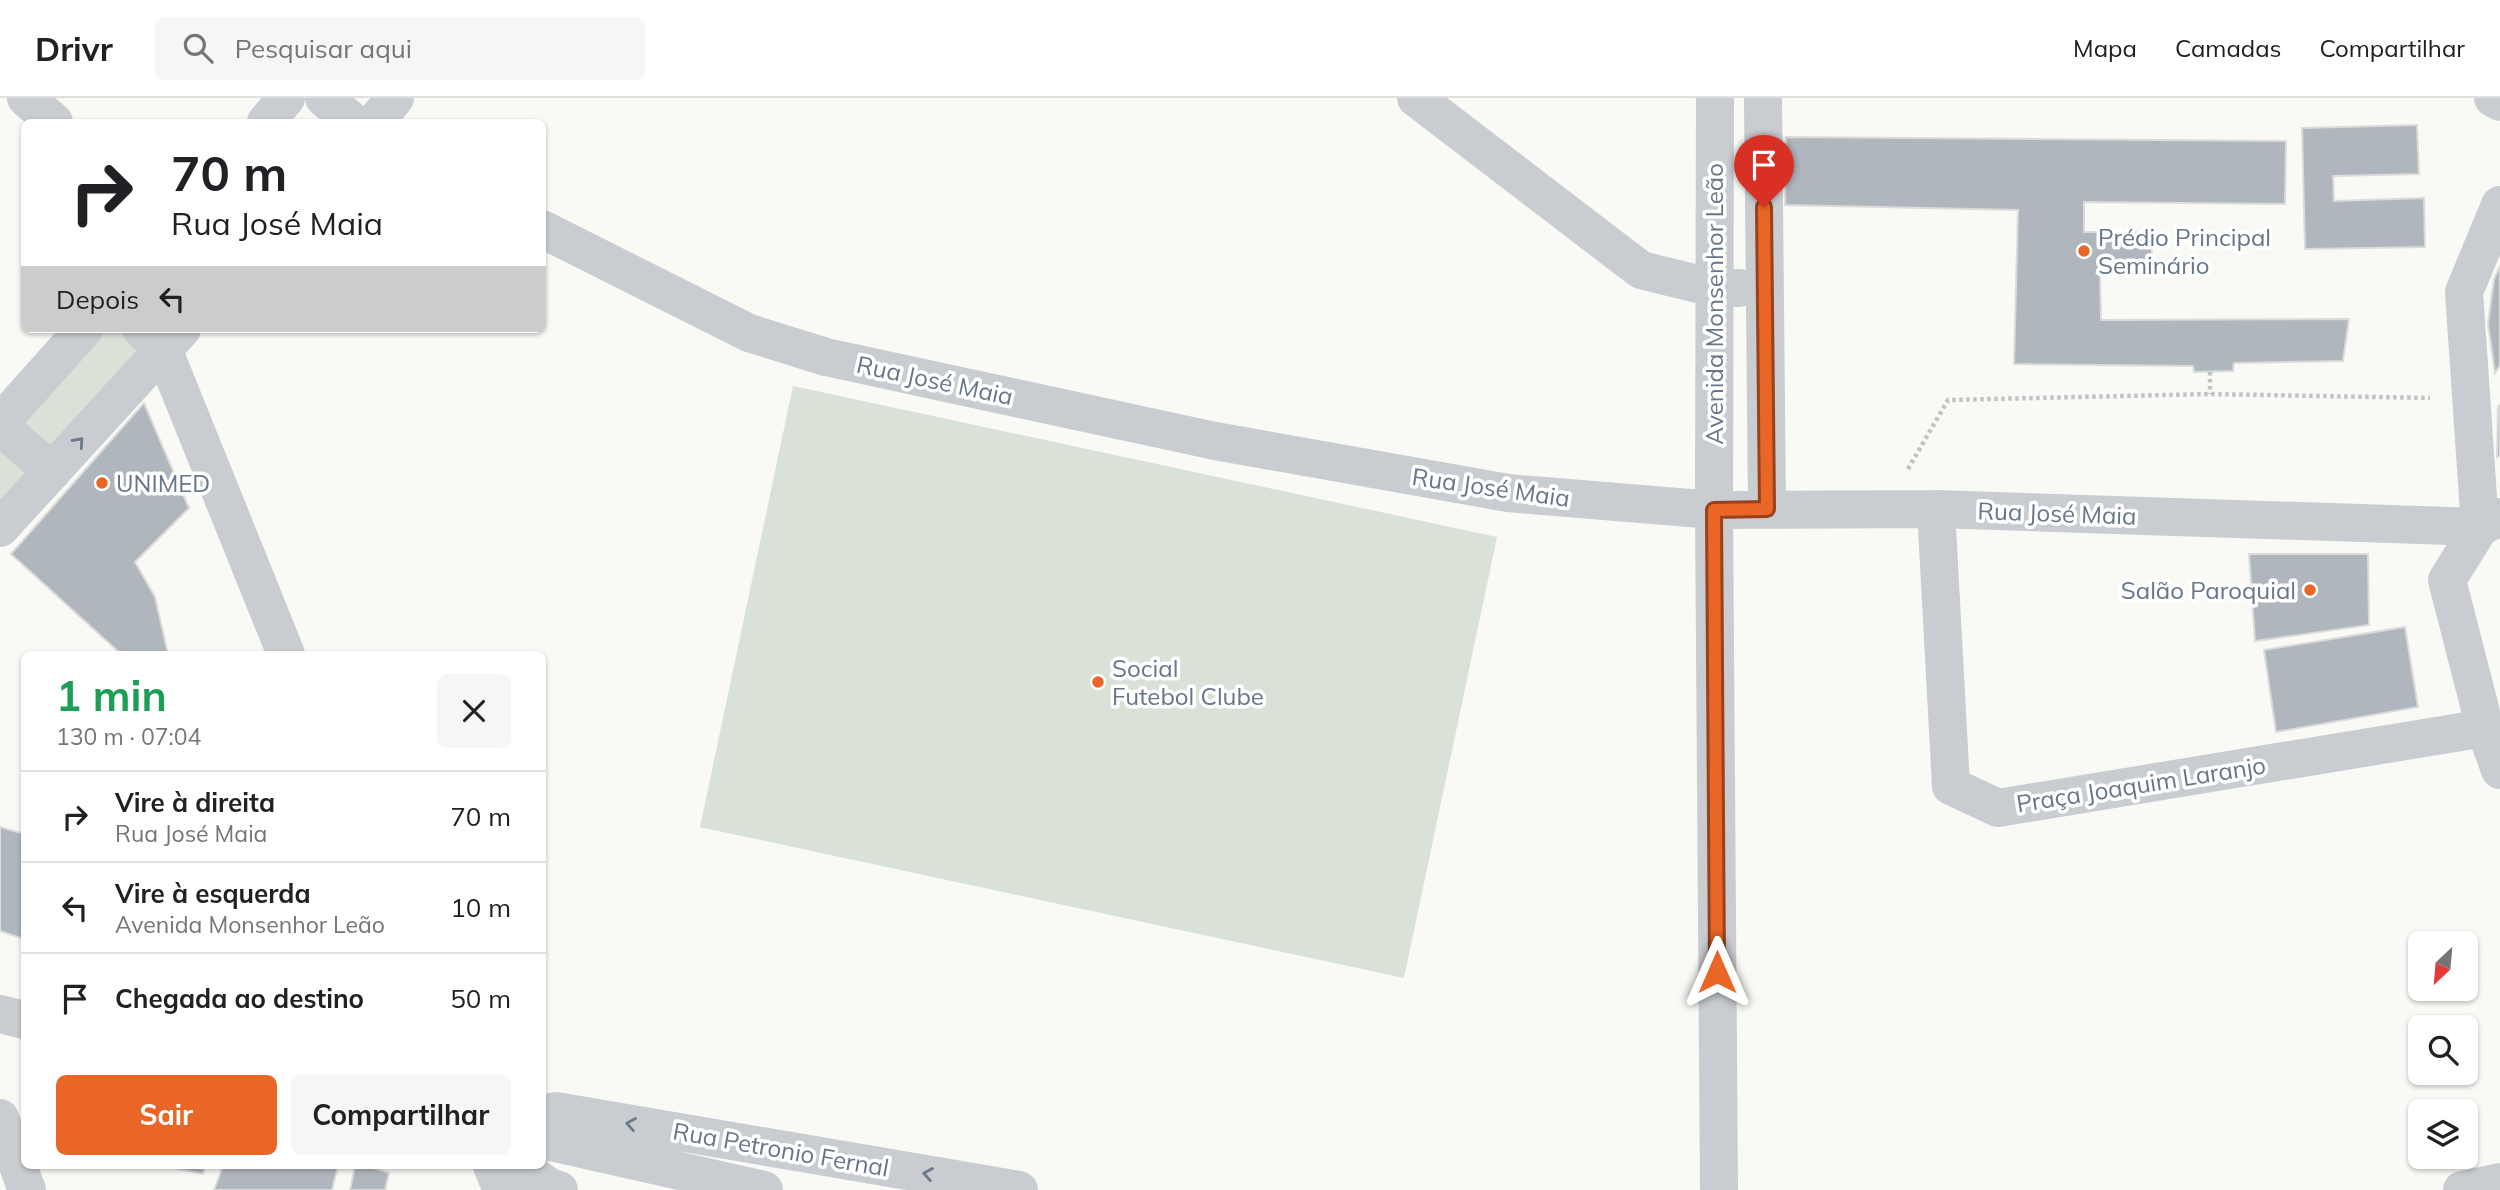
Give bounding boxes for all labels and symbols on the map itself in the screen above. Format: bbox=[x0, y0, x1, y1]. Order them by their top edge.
pin bbox=[1734, 135, 1794, 207]
street label: Avenida Monsenhor Leão bbox=[1699, 163, 1729, 445]
place label: Prédio Principal Seminário bbox=[2098, 222, 2271, 280]
marker: Prédio Principal Seminário bbox=[2076, 243, 2092, 259]
street label: Rua José Maia bbox=[854, 349, 1016, 411]
one-way arrow bbox=[71, 437, 83, 450]
street label: Rua José Maia bbox=[1410, 461, 1572, 513]
place label: UNIMED bbox=[116, 468, 210, 498]
marker: UNIMED bbox=[94, 475, 110, 491]
street label: Rua José Maia bbox=[1977, 495, 2137, 531]
place label: Salão Paroquial bbox=[2121, 575, 2296, 605]
marker: Salão Paroquial bbox=[2302, 582, 2318, 598]
place label: Social Futebol Clube bbox=[1112, 653, 1264, 711]
marker: Social Futebol Clube bbox=[1090, 674, 1106, 690]
street label: Praça Joaquim Laranjo bbox=[2014, 749, 2268, 819]
north arrow bbox=[2408, 931, 2478, 1001]
position arrow bbox=[1680, 935, 1754, 1009]
street label: Rua Petronio Fernal bbox=[671, 1115, 891, 1183]
one-way arrow bbox=[625, 1117, 637, 1132]
one-way arrow bbox=[922, 1167, 934, 1182]

